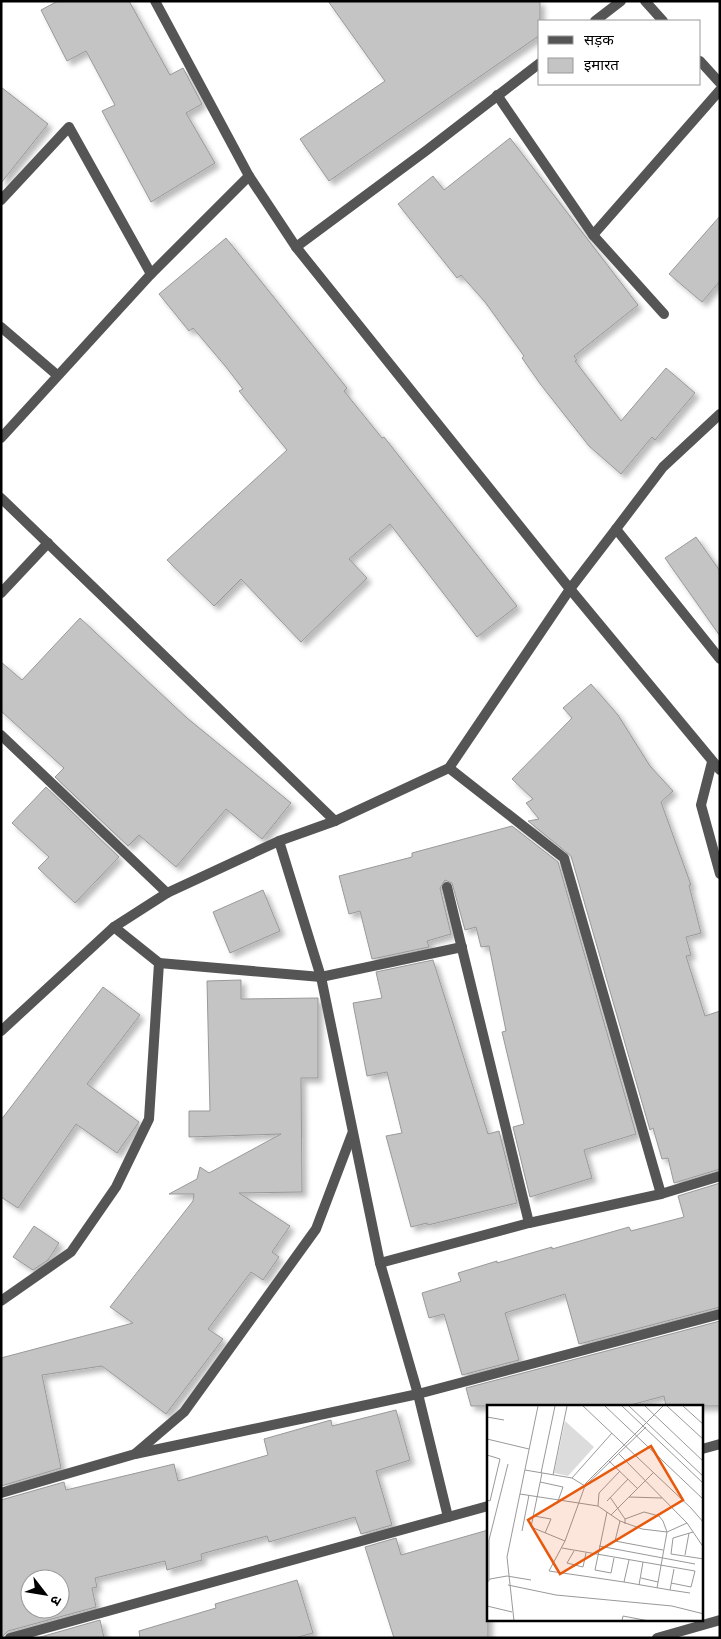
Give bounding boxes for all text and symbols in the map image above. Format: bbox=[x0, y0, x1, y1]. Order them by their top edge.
legend bbox=[538, 20, 701, 85]
text: सड़क bbox=[584, 30, 614, 48]
text: इमारत bbox=[584, 55, 619, 73]
inset map bbox=[487, 1405, 704, 1622]
north arrow bbox=[20, 1569, 70, 1619]
text: उ bbox=[47, 1593, 66, 1610]

